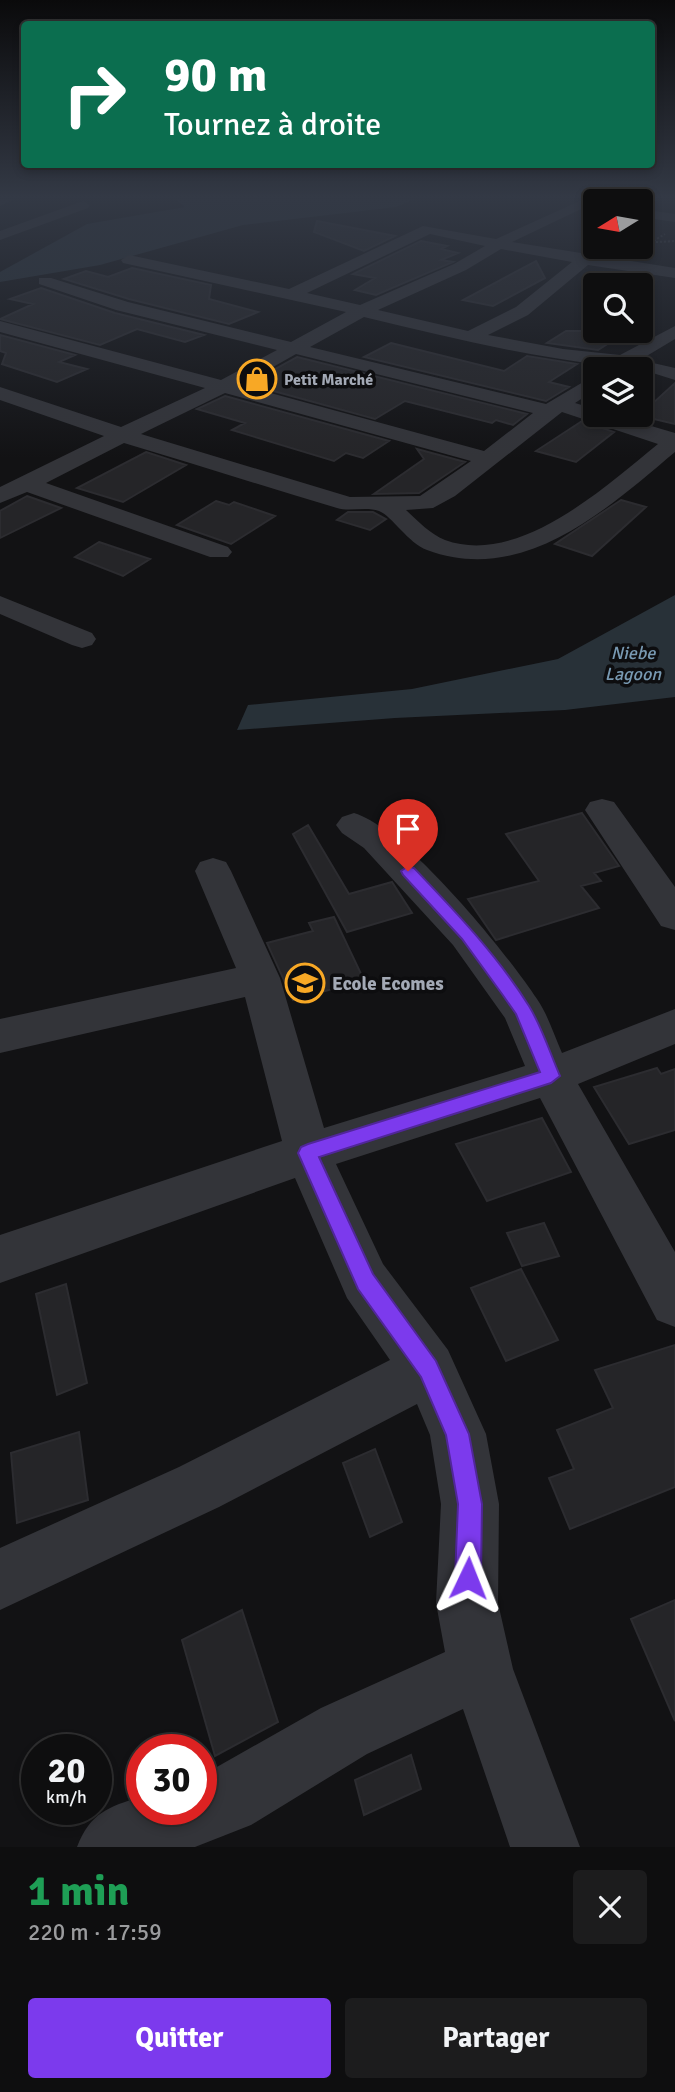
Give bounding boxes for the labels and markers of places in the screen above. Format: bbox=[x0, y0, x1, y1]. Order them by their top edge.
shop icon: Petit Marché bbox=[236, 358, 278, 400]
place label: Petit Marché bbox=[284, 370, 373, 390]
pin bbox=[378, 799, 438, 871]
school or university icon: Ecole Ecomes bbox=[284, 962, 326, 1004]
place label: Ecole Ecomes bbox=[332, 972, 444, 996]

